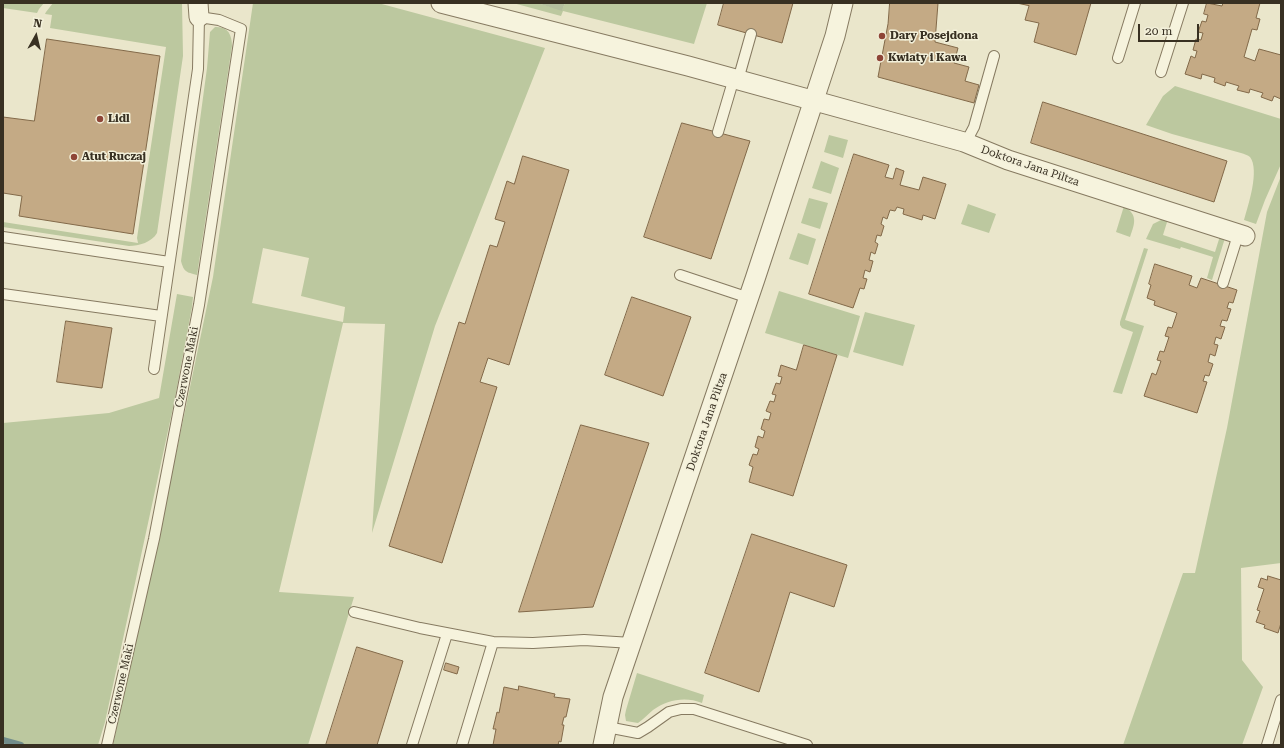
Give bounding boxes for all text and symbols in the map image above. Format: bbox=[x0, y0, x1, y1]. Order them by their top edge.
north arrow bbox=[16, 16, 56, 56]
scale bar bbox=[1140, 16, 1201, 42]
text: N bbox=[33, 17, 43, 31]
text: 20 m bbox=[1145, 24, 1172, 38]
place label: Dary Posejdona bbox=[890, 29, 978, 43]
marker: Dary Posejdona bbox=[877, 31, 887, 41]
place label: Kwiaty i Kawa bbox=[888, 51, 967, 65]
marker: Kwiaty i Kawa bbox=[875, 53, 885, 63]
place label: Lidl bbox=[108, 112, 130, 126]
marker: Lidl bbox=[95, 114, 105, 124]
street label: Doktora Jana Piltza bbox=[979, 143, 1081, 189]
place label: Atut Ruczaj bbox=[82, 150, 146, 164]
marker: Atut Ruczaj bbox=[69, 152, 79, 162]
street label: Czerwone Maki bbox=[173, 325, 201, 409]
street label: Doktora Jana Piltza bbox=[684, 371, 730, 473]
street label: Czerwone Maki bbox=[105, 642, 137, 726]

